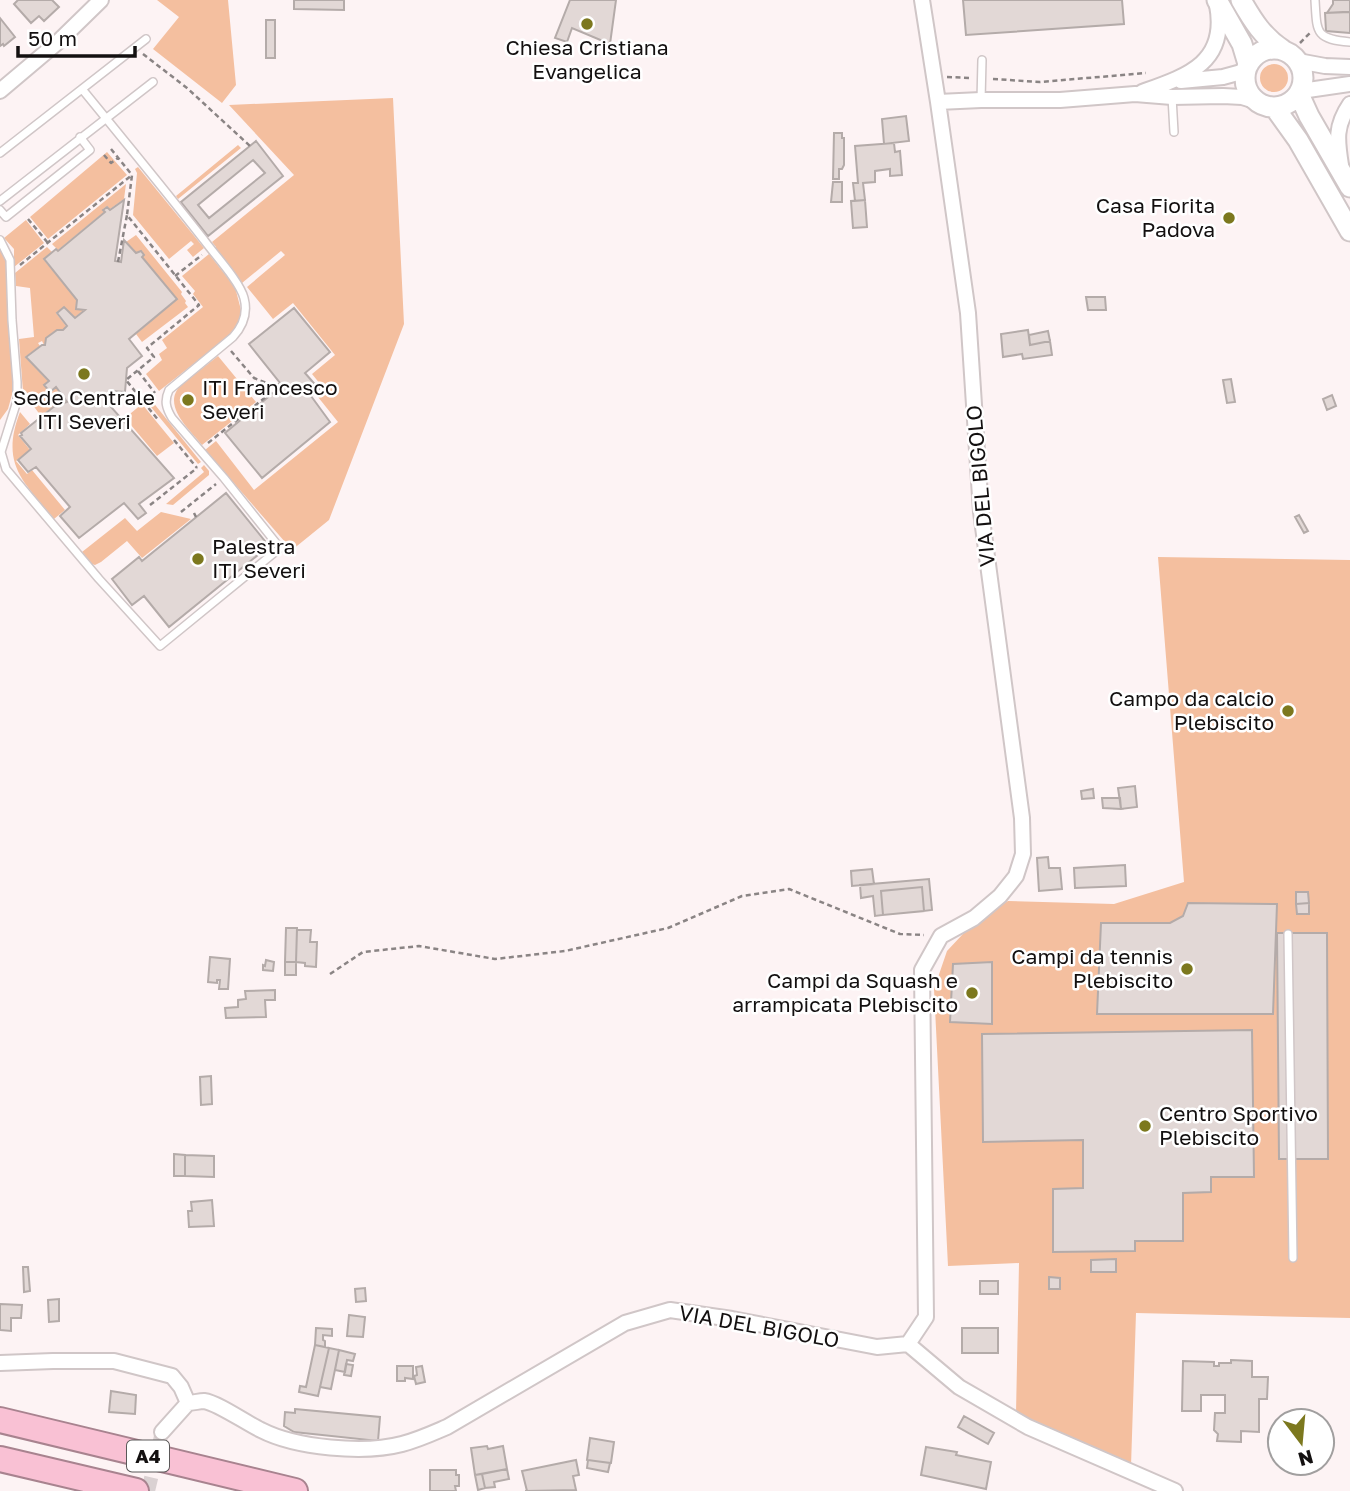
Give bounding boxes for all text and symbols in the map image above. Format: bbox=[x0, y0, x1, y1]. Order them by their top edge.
scale bar bbox=[18, 14, 135, 58]
marker: Chiesa Cristiana Evangelica bbox=[579, 16, 595, 32]
text: 50 m bbox=[28, 25, 77, 51]
place label: Chiesa Cristiana Evangelica bbox=[505, 34, 669, 84]
place label: Casa Fiorita Padova bbox=[1096, 192, 1215, 242]
marker: Casa Fiorita Padova bbox=[1221, 210, 1237, 226]
marker: Sede Centrale ITI Severi bbox=[76, 366, 92, 382]
place label: ITI Francesco Severi bbox=[202, 374, 338, 424]
place label: Sede Centrale ITI Severi bbox=[13, 384, 155, 434]
marker: ITI Francesco Severi bbox=[180, 392, 196, 408]
street label: VIA DEL BIGOLO bbox=[960, 404, 1000, 568]
place label: Palestra ITI Severi bbox=[212, 533, 306, 583]
marker: Palestra ITI Severi bbox=[190, 551, 206, 567]
place label: Campo da calcio Plebiscito bbox=[1109, 685, 1274, 735]
marker: Campo da calcio Plebiscito bbox=[1280, 703, 1296, 719]
place label: Campi da tennis Plebiscito bbox=[1011, 943, 1173, 993]
marker: Campi da tennis Plebiscito bbox=[1179, 961, 1195, 977]
place label: Campi da Squash e arrampicata Plebiscito bbox=[732, 967, 958, 1017]
marker: Campi da Squash e arrampicata Plebiscito bbox=[964, 985, 980, 1001]
place label: Centro Sportivo Plebiscito bbox=[1159, 1100, 1318, 1150]
marker: Centro Sportivo Plebiscito bbox=[1137, 1118, 1153, 1134]
street label: VIA DEL BIGOLO bbox=[677, 1299, 841, 1353]
north arrow bbox=[1266, 1407, 1336, 1477]
road number: A4 bbox=[127, 1440, 169, 1472]
text: N bbox=[1296, 1446, 1316, 1472]

